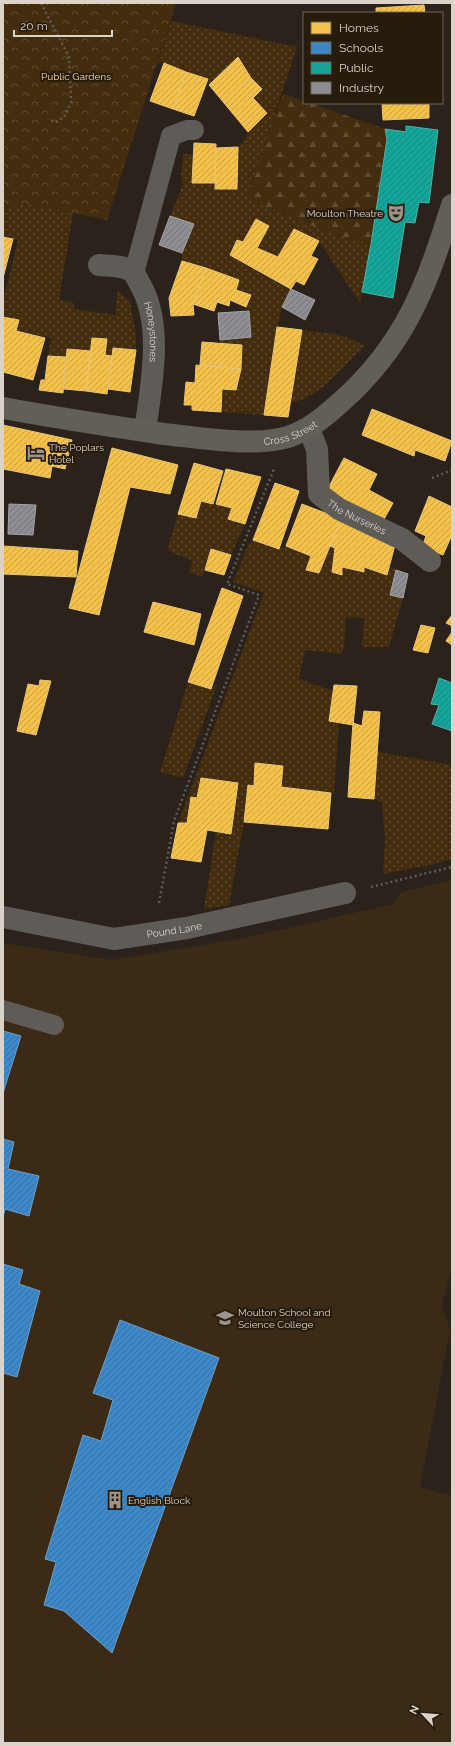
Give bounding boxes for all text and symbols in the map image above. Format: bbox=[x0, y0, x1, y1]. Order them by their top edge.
scale bar bbox=[14, 12, 112, 38]
legend bbox=[303, 12, 443, 104]
text: 20 m bbox=[20, 19, 48, 33]
text: Homes bbox=[339, 21, 379, 35]
text: Schools bbox=[339, 41, 383, 55]
text: Public bbox=[339, 61, 374, 75]
park label: Public Gardens bbox=[41, 71, 111, 82]
text: Industry bbox=[339, 81, 385, 95]
theatre icon: Moulton Theatre bbox=[386, 203, 406, 223]
place label: Moulton Theatre bbox=[307, 208, 383, 219]
street label: Honeystones bbox=[142, 300, 159, 362]
street label: Cross Street bbox=[263, 418, 320, 447]
place label: The Poplars Hotel bbox=[49, 442, 104, 465]
hotel icon: The Poplars Hotel bbox=[26, 443, 46, 463]
street label: The Nurseries bbox=[325, 497, 388, 537]
street label: Pound Lane bbox=[146, 920, 203, 940]
place label: Moulton School and Science College bbox=[238, 1307, 331, 1330]
school or university icon: Moulton School and Science College bbox=[215, 1308, 235, 1328]
building icon: English Block bbox=[105, 1490, 125, 1510]
place label: English Block bbox=[128, 1495, 191, 1506]
north arrow bbox=[403, 1694, 443, 1734]
text: N bbox=[407, 1703, 422, 1716]

